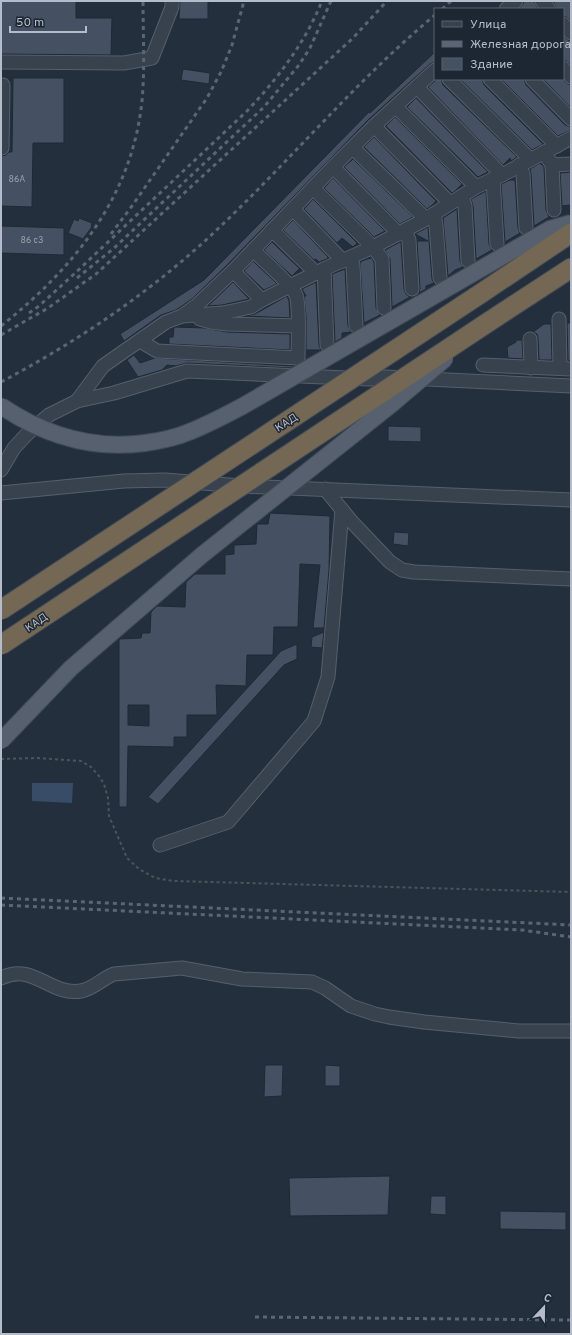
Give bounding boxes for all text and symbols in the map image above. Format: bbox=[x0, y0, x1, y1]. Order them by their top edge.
scale bar bbox=[10, 8, 86, 34]
legend bbox=[434, 8, 564, 80]
text: 50 m bbox=[16, 15, 44, 31]
text: Улица bbox=[470, 17, 506, 33]
text: Железная дорога bbox=[470, 37, 571, 53]
text: Здание bbox=[470, 57, 513, 73]
house number: 86А bbox=[9, 174, 25, 185]
house number: 86 с3 bbox=[21, 235, 43, 246]
street label: КАД bbox=[273, 410, 301, 435]
street label: КАД bbox=[23, 610, 51, 635]
north arrow bbox=[524, 1287, 564, 1327]
text: С bbox=[541, 1291, 553, 1306]

